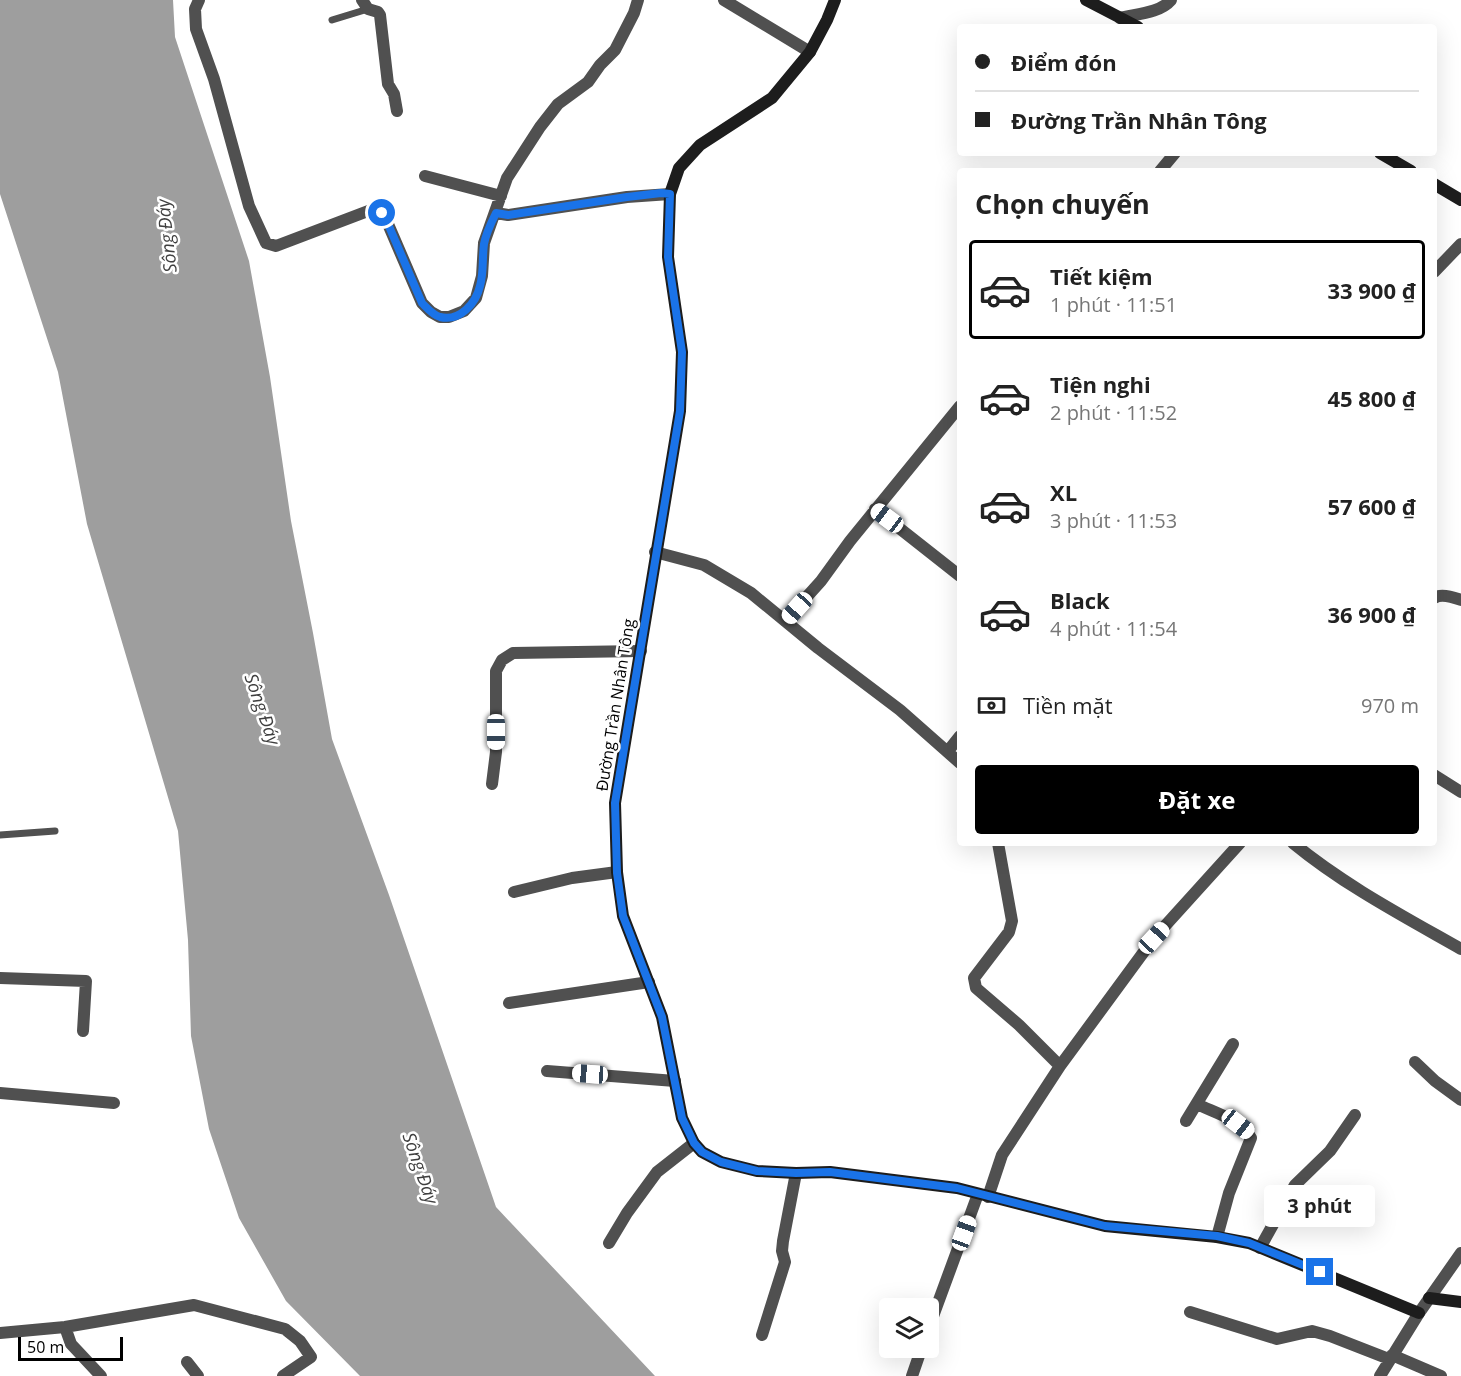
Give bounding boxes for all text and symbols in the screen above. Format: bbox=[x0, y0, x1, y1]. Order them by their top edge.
text: Điểm đón bbox=[1011, 47, 1117, 77]
text: Đường Trần Nhân Tông bbox=[1011, 105, 1267, 135]
text: Chọn chuyến bbox=[975, 185, 1150, 222]
water label: Sông Đáy bbox=[150, 196, 182, 274]
route start bbox=[368, 199, 395, 226]
text: Tiết kiệm bbox=[1050, 261, 1153, 291]
icon: car bbox=[978, 263, 1032, 317]
text: 33 900 ₫ bbox=[1327, 275, 1416, 305]
text: 1 phút · 11:51 bbox=[1050, 291, 1177, 318]
text: Tiện nghi bbox=[1050, 369, 1151, 399]
icon: car bbox=[978, 371, 1032, 425]
text: 45 800 ₫ bbox=[1327, 383, 1416, 413]
text: 2 phút · 11:52 bbox=[1050, 399, 1177, 426]
text: XL bbox=[1050, 477, 1077, 507]
icon: car bbox=[978, 479, 1032, 533]
text: 57 600 ₫ bbox=[1327, 491, 1416, 521]
car bbox=[867, 500, 907, 536]
text: 3 phút · 11:53 bbox=[1050, 507, 1177, 534]
text: Black bbox=[1050, 585, 1110, 615]
icon: car bbox=[978, 587, 1032, 641]
car bbox=[778, 589, 816, 627]
text: 36 900 ₫ bbox=[1327, 599, 1416, 629]
text: 4 phút · 11:54 bbox=[1050, 615, 1177, 642]
street label: Đường Trần Nhân Tông bbox=[590, 617, 640, 793]
water label: Sông Đáy bbox=[240, 670, 287, 750]
icon: cash bbox=[975, 689, 1008, 722]
text: Tiền mặt bbox=[1023, 690, 1113, 720]
text: 970 m bbox=[1361, 692, 1419, 719]
car bbox=[487, 714, 505, 750]
button: Đặt xe bbox=[975, 765, 1419, 834]
car bbox=[1135, 919, 1173, 957]
car bbox=[571, 1064, 609, 1084]
car bbox=[1218, 1106, 1258, 1142]
water label: Sông Đáy bbox=[398, 1129, 445, 1209]
callout: 3 phút bbox=[1264, 1185, 1376, 1227]
text: 3 phút bbox=[1287, 1192, 1352, 1219]
car bbox=[949, 1213, 979, 1253]
route end bbox=[1306, 1258, 1333, 1285]
map controls bbox=[879, 1298, 939, 1358]
button: layers bbox=[879, 1298, 939, 1358]
scale bar bbox=[18, 1334, 123, 1362]
text: 50 m bbox=[27, 1336, 64, 1358]

